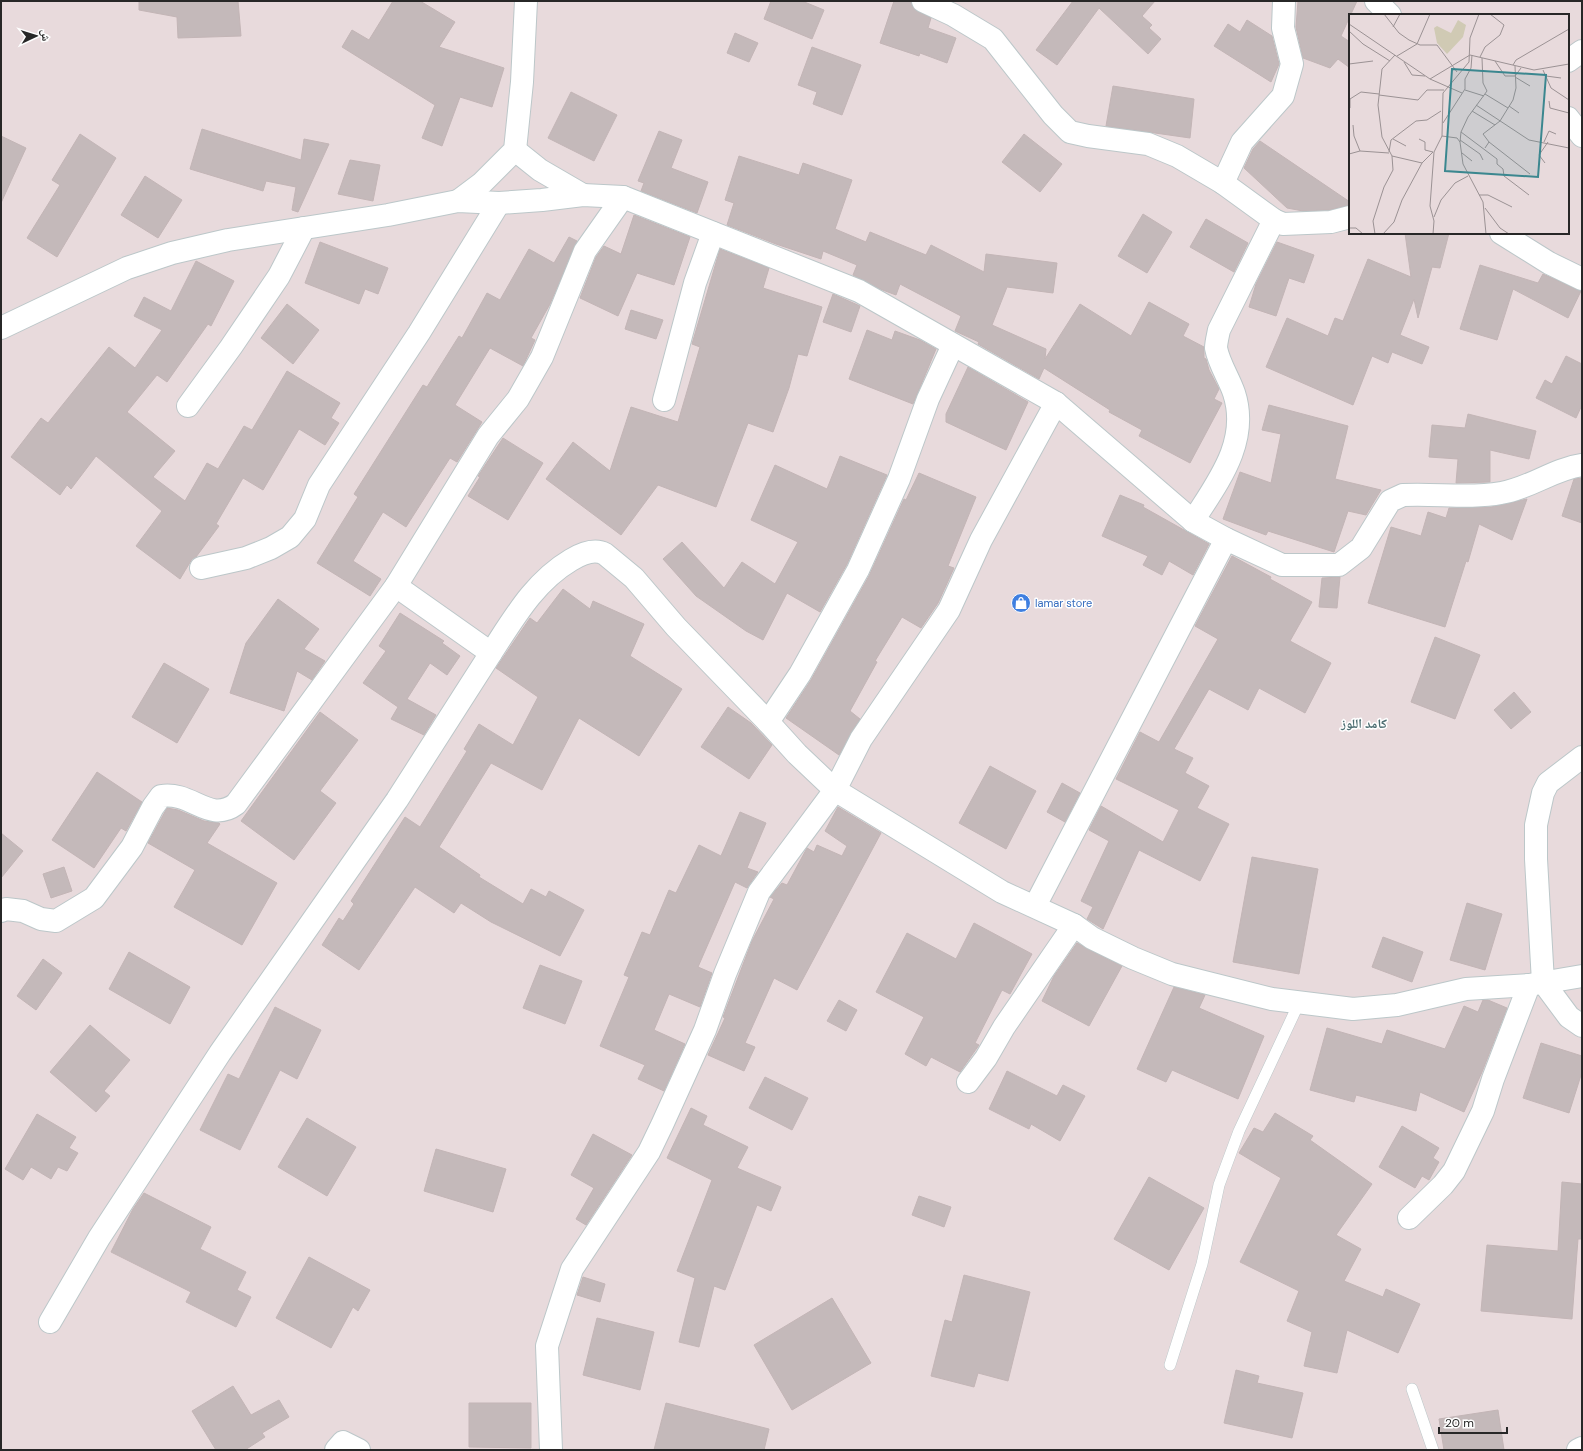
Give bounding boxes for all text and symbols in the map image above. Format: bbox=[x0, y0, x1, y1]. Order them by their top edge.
inset map bbox=[1349, 14, 1569, 234]
north arrow bbox=[16, 16, 56, 56]
text: ش bbox=[38, 29, 53, 42]
shop icon: lamar store bbox=[1010, 592, 1032, 614]
place label: lamar store bbox=[1035, 596, 1092, 610]
district label: كامد اللوز bbox=[1340, 715, 1387, 732]
scale bar bbox=[1439, 1409, 1507, 1435]
text: 20 m bbox=[1445, 1415, 1474, 1431]

